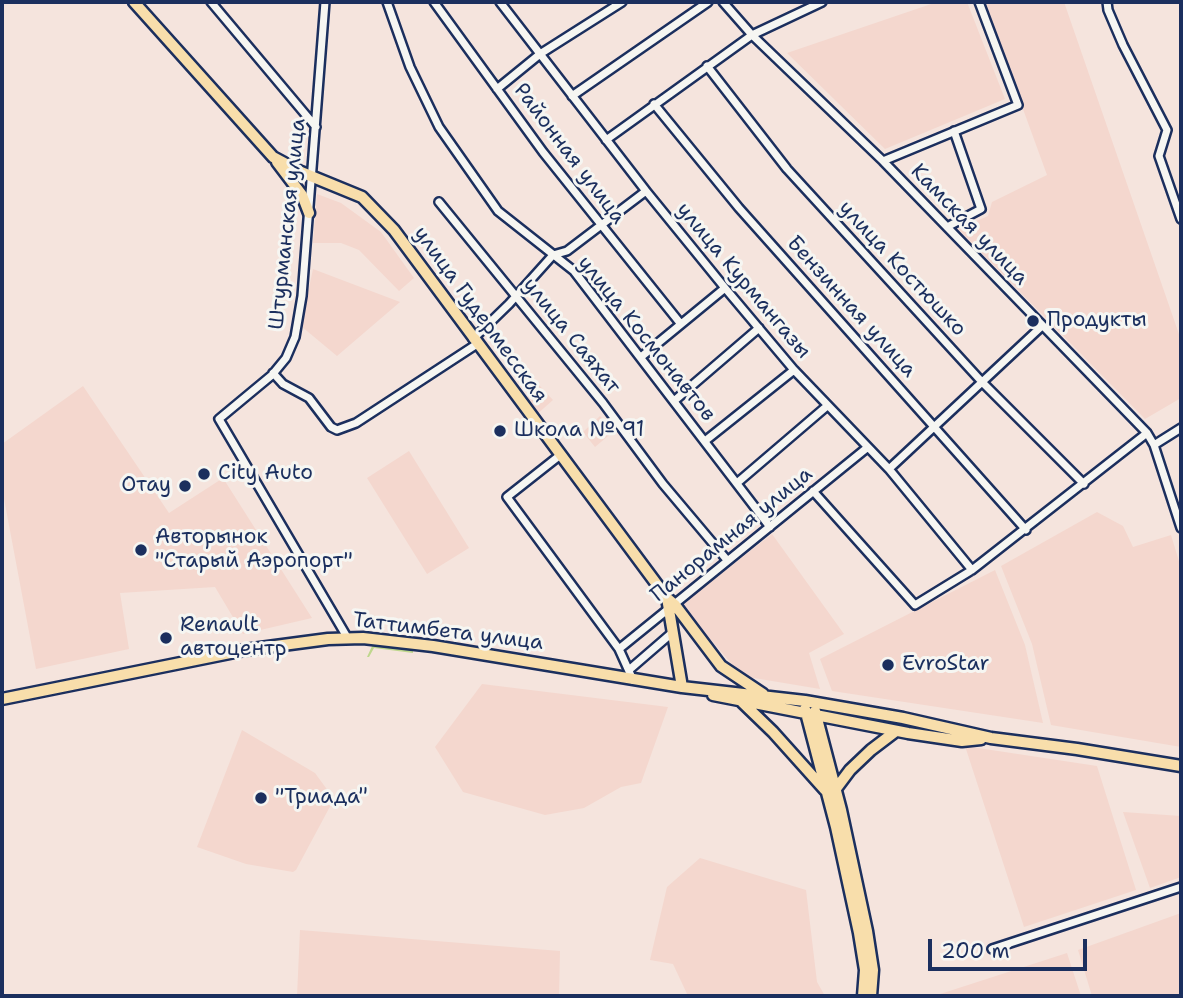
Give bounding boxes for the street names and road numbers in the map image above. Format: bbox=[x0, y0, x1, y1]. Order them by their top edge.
street label: Районная улица bbox=[508, 79, 630, 229]
street label: Штурманская улица bbox=[264, 117, 312, 331]
street label: Камская улица bbox=[905, 159, 1033, 291]
street label: улица Костюшко bbox=[833, 196, 971, 342]
street label: улица Курмангазы bbox=[670, 198, 816, 364]
street label: улица Гудермесская bbox=[408, 222, 552, 408]
street label: Бензинная улица bbox=[781, 231, 921, 383]
street label: улица Космонавтов bbox=[572, 251, 720, 427]
street label: улица Саяхат bbox=[517, 273, 625, 399]
street label: Панорамная улица bbox=[646, 462, 818, 608]
street label: Таттимбета улица bbox=[351, 608, 545, 656]

